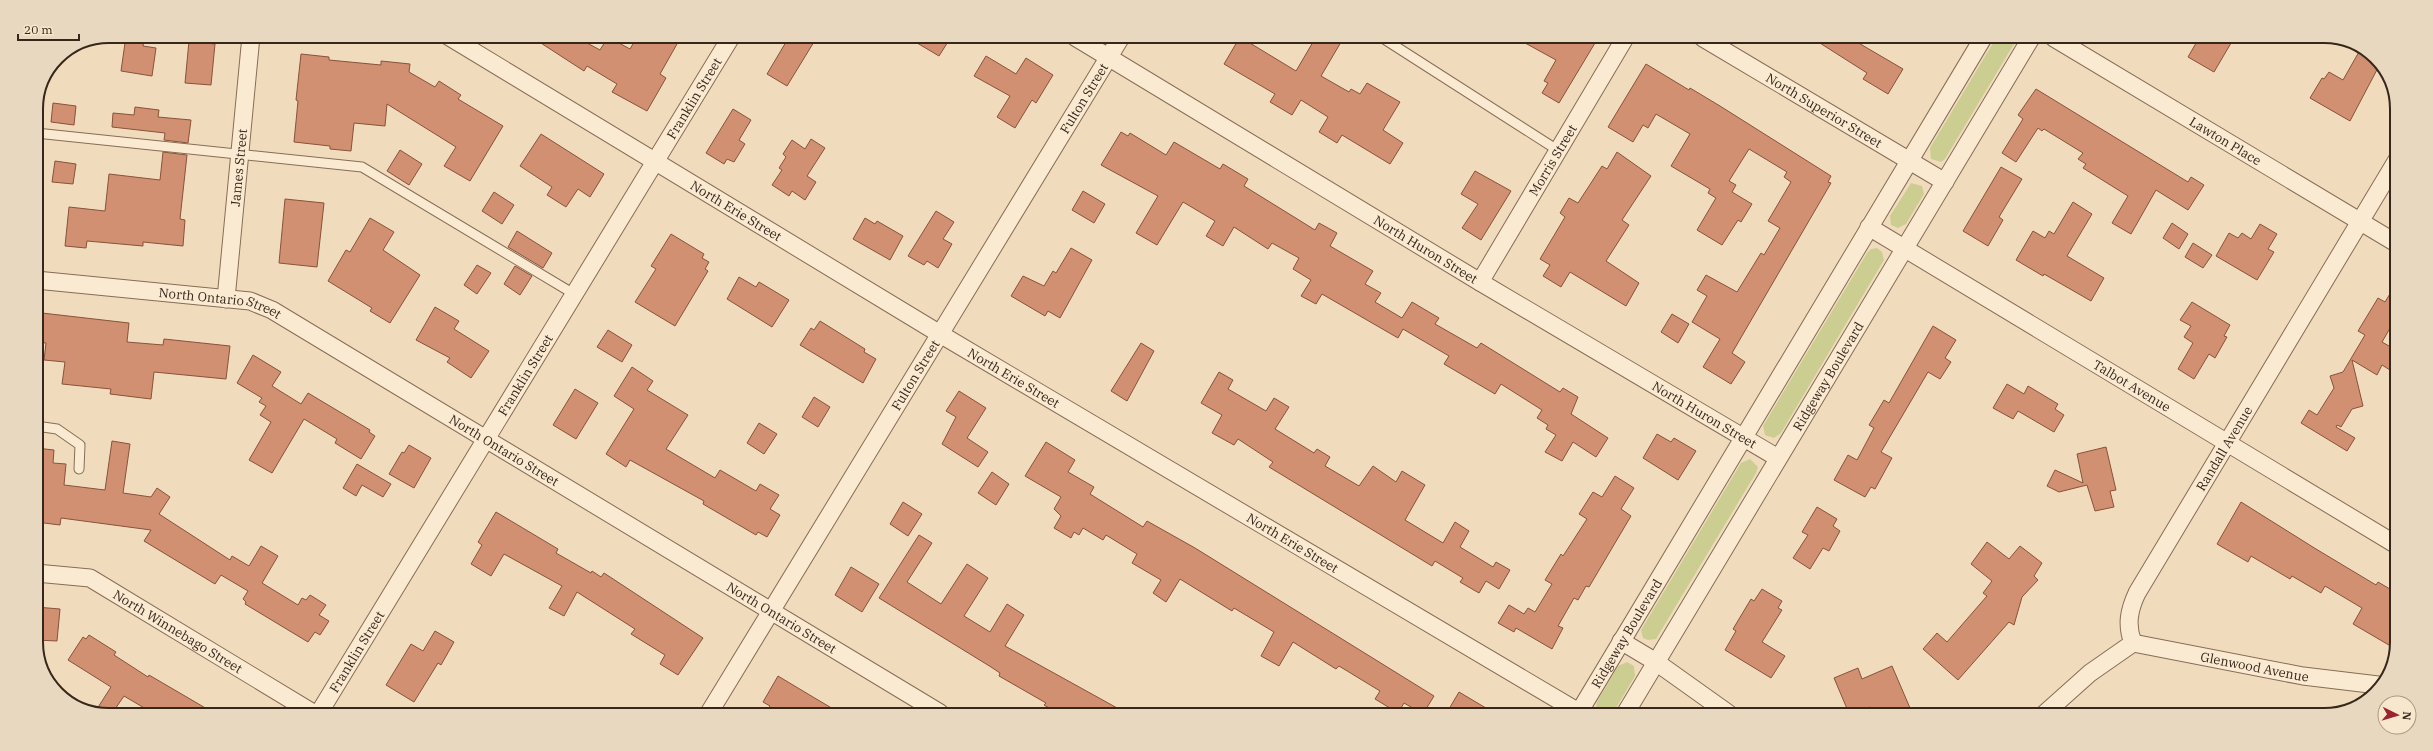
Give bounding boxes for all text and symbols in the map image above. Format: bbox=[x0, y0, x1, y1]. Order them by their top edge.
scale bar bbox=[18, 16, 79, 42]
text: 20 m bbox=[24, 22, 53, 37]
street label: Franklin Street bbox=[662, 54, 725, 142]
street label: Fulton Street bbox=[1056, 59, 1112, 137]
street label: North Superior Street bbox=[1763, 69, 1886, 151]
street label: Lawton Place bbox=[2187, 113, 2265, 169]
street label: Morris Street bbox=[1525, 121, 1581, 199]
street label: James Street bbox=[226, 127, 251, 207]
street label: North Erie Street bbox=[687, 176, 785, 245]
street label: North Huron Street bbox=[1371, 211, 1481, 287]
street label: North Ontario Street bbox=[158, 284, 285, 323]
street label: Ridgeway Boulevard bbox=[1789, 319, 1867, 434]
street label: Franklin Street bbox=[494, 331, 557, 419]
street label: Fulton Street bbox=[887, 336, 943, 413]
street label: North Erie Street bbox=[965, 344, 1063, 412]
street label: Talbot Avenue bbox=[2090, 356, 2174, 415]
street label: North Huron Street bbox=[1649, 377, 1760, 452]
street label: Randall Avenue bbox=[2192, 403, 2256, 494]
street label: North Ontario Street bbox=[446, 410, 563, 490]
street label: North Erie Street bbox=[1244, 509, 1342, 577]
street label: Ridgeway Boulevard bbox=[1587, 576, 1666, 691]
street label: North Ontario Street bbox=[724, 578, 840, 657]
street label: North Winnebago Street bbox=[110, 586, 246, 677]
street label: Franklin Street bbox=[325, 607, 388, 695]
street label: Glenwood Avenue bbox=[2199, 648, 2310, 685]
north arrow bbox=[2377, 695, 2417, 735]
text: N bbox=[2400, 711, 2414, 721]

